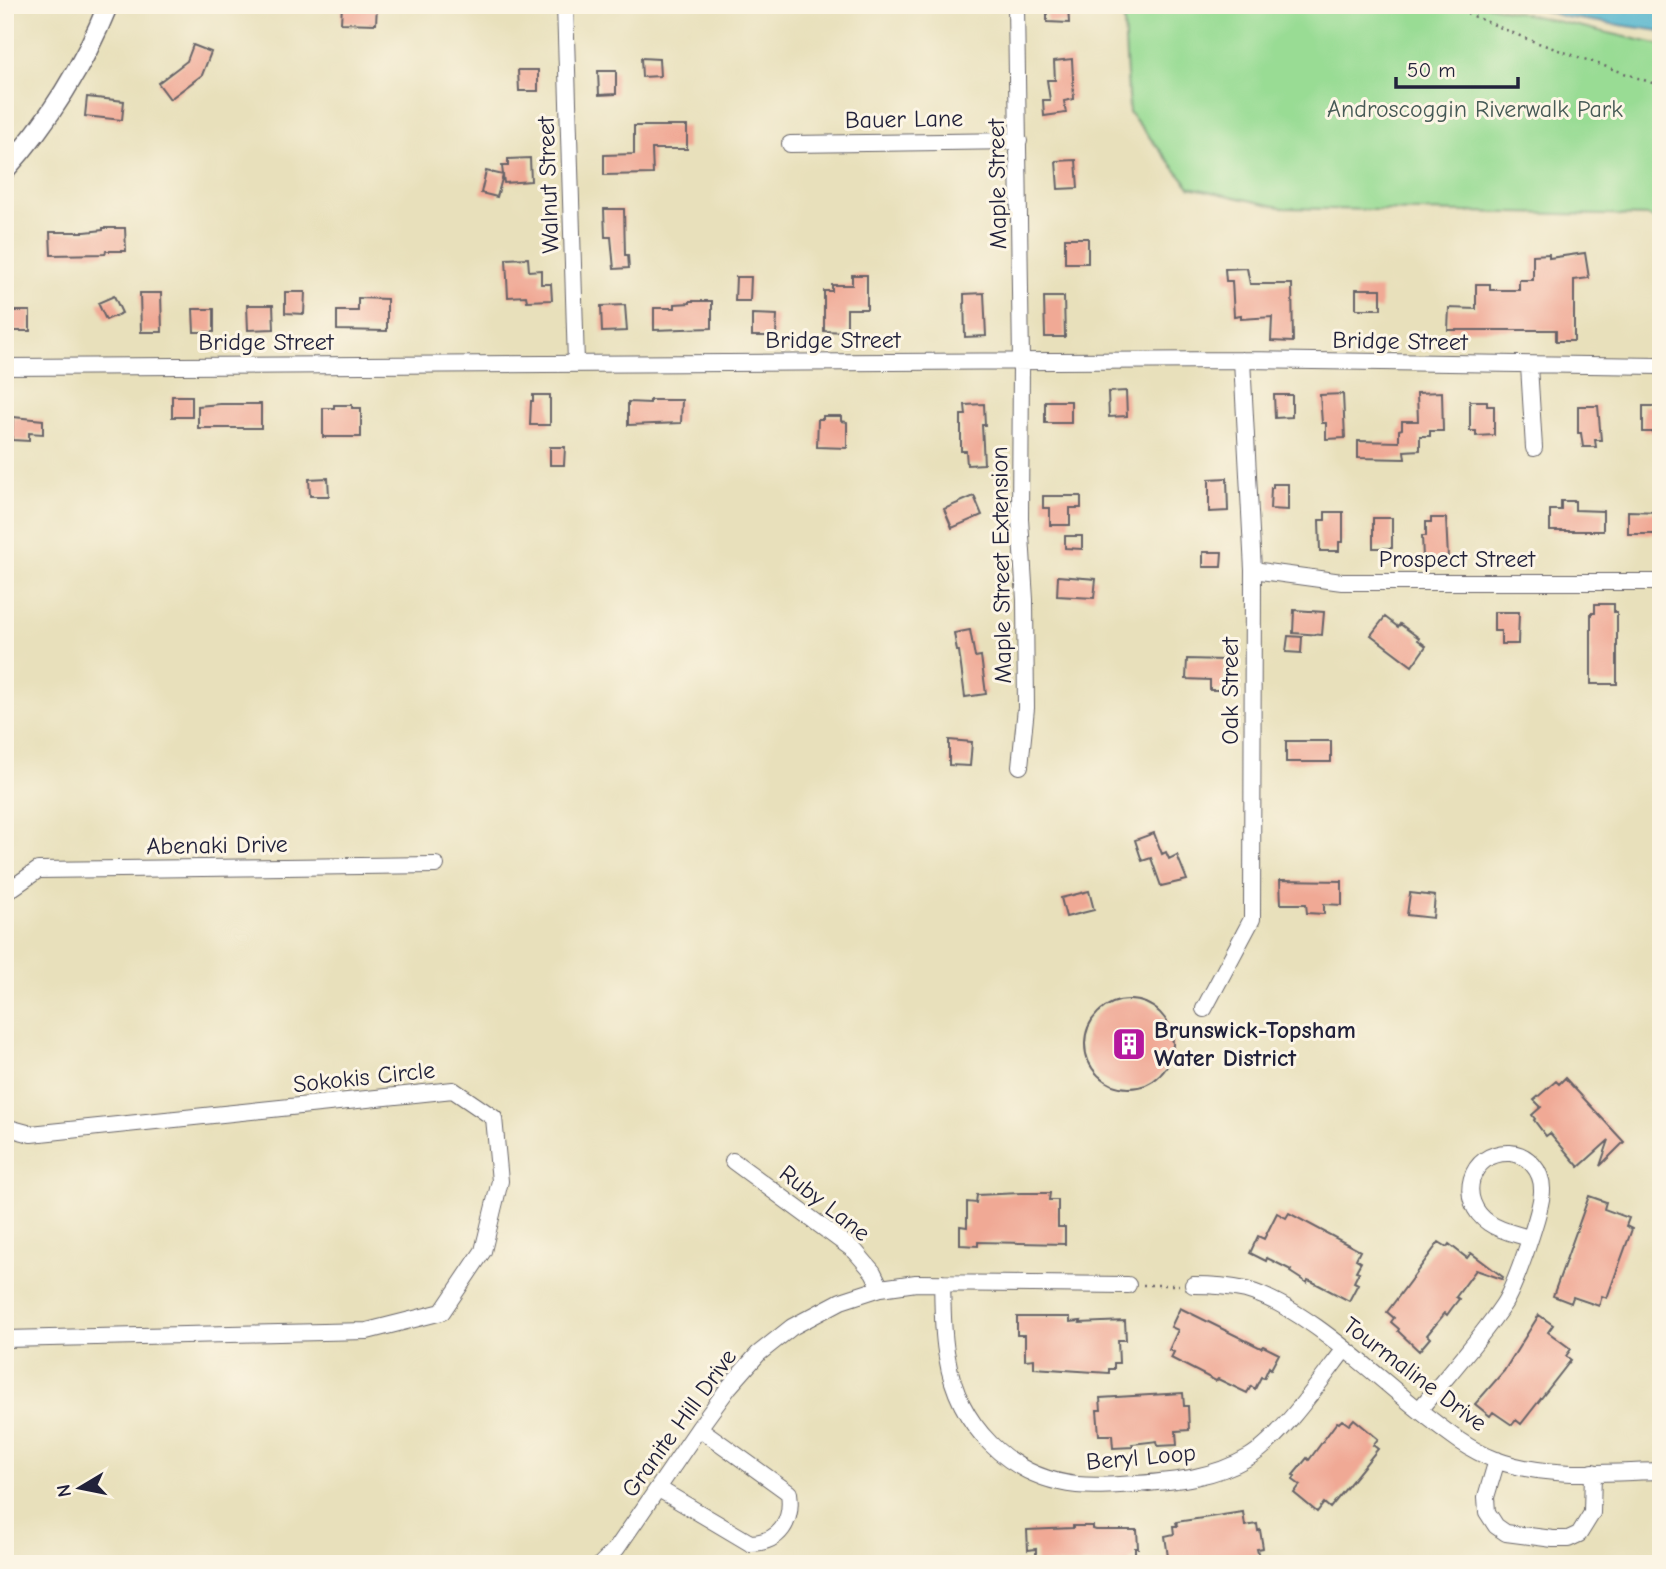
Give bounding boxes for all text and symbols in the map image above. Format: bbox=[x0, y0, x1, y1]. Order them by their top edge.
scale bar bbox=[1396, 46, 1519, 90]
text: 50 m bbox=[1407, 58, 1456, 82]
park label: Androscoggin Riverwalk Park bbox=[1327, 95, 1623, 123]
street label: Bauer Lane bbox=[845, 104, 963, 134]
street label: Walnut Street bbox=[532, 115, 564, 254]
street label: Maple Street bbox=[982, 117, 1012, 250]
street label: Bridge Street bbox=[765, 326, 902, 354]
street label: Bridge Street bbox=[1332, 326, 1469, 356]
street label: Bridge Street bbox=[198, 328, 335, 356]
street label: Maple Street Extension bbox=[985, 446, 1017, 684]
street label: Prospect Street bbox=[1379, 545, 1536, 573]
street label: Oak Street bbox=[1216, 636, 1244, 745]
street label: Abenaki Drive bbox=[146, 830, 288, 860]
place label: Brunswick-Topsham Water District bbox=[1154, 1016, 1356, 1072]
building icon: Brunswick-Topsham Water District bbox=[1110, 1025, 1148, 1063]
street label: Sokokis Circle bbox=[292, 1056, 436, 1098]
street label: Ruby Lane bbox=[774, 1159, 876, 1247]
street label: Tourmaline Drive bbox=[1338, 1311, 1492, 1437]
street label: Granite Hill Drive bbox=[616, 1343, 742, 1503]
street label: Beryl Loop bbox=[1085, 1438, 1197, 1476]
north arrow bbox=[46, 1454, 116, 1524]
text: N bbox=[52, 1483, 76, 1499]

